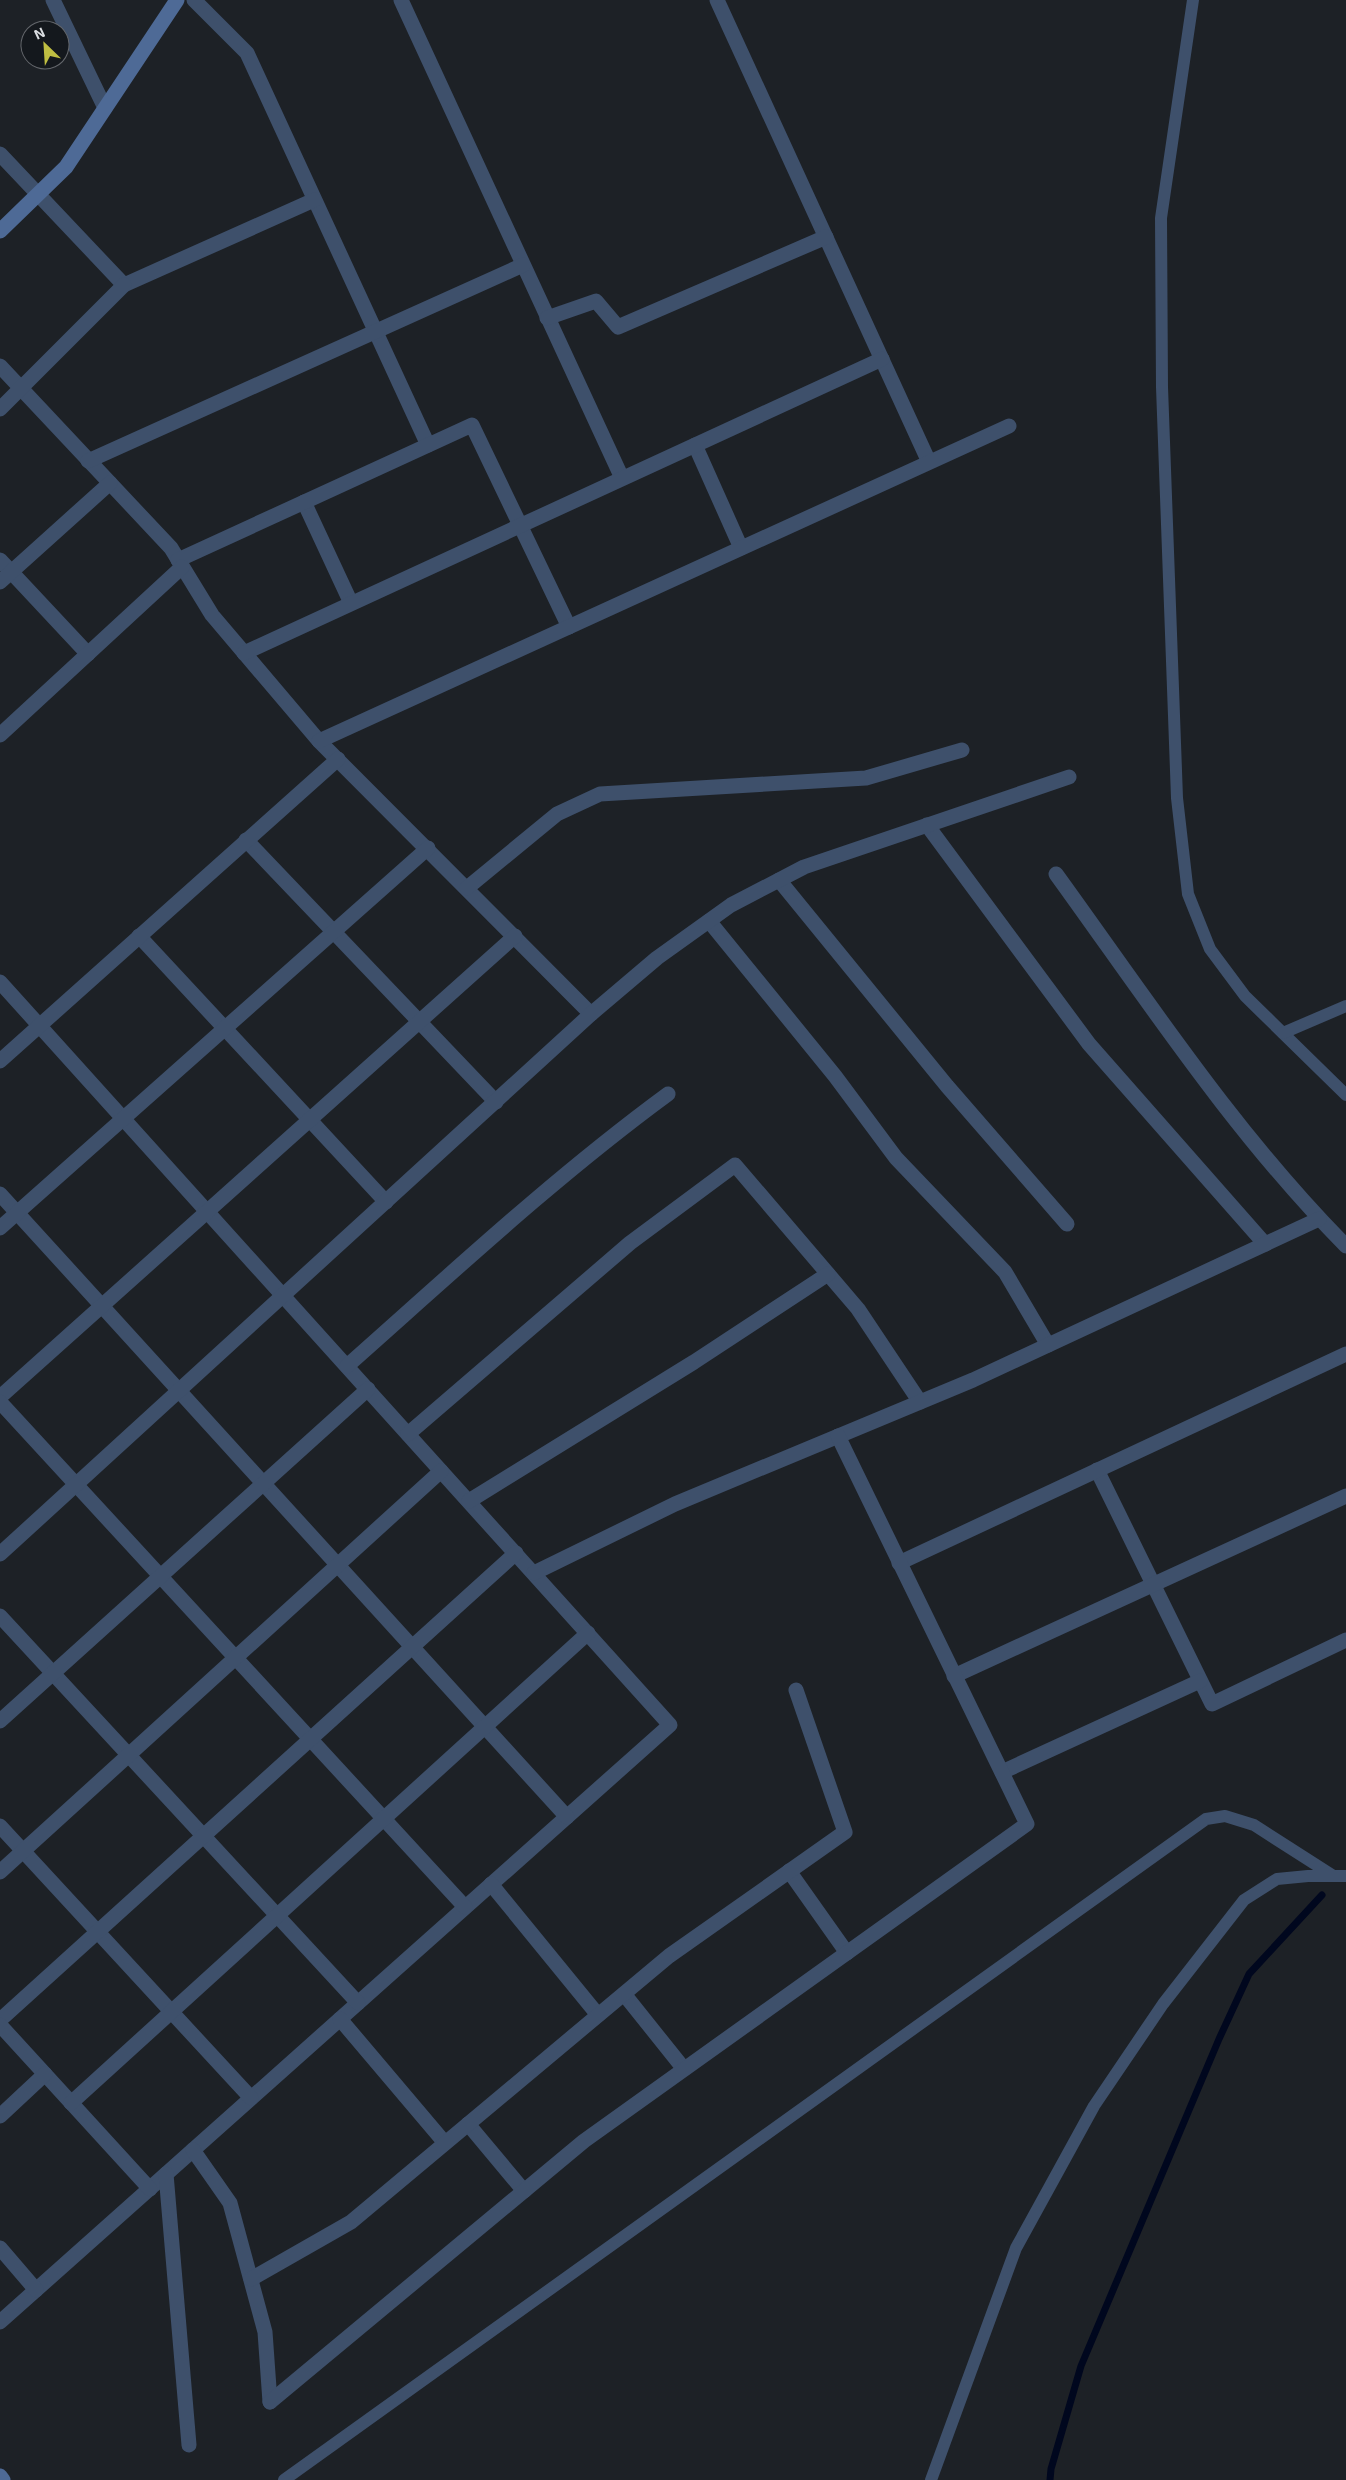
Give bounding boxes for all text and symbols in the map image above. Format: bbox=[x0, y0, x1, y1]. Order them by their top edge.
north arrow bbox=[20, 20, 70, 70]
text: N bbox=[31, 23, 47, 43]

